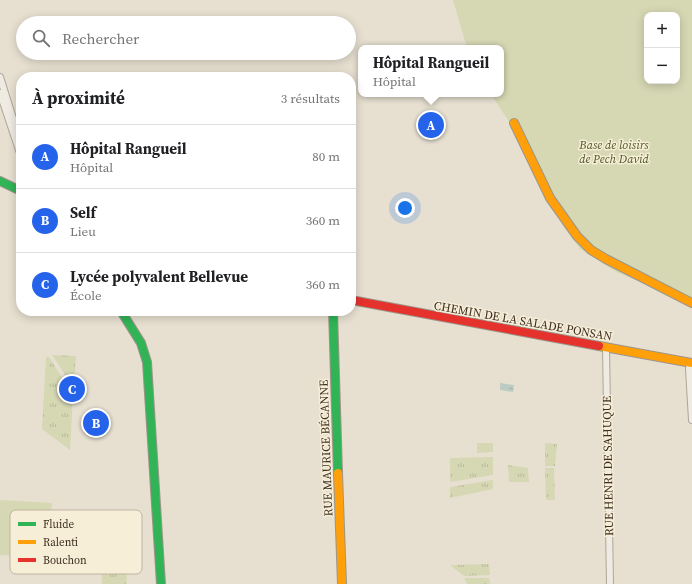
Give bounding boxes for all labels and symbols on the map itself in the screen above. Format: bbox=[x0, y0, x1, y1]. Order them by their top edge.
pin: A bbox=[418, 110, 444, 140]
park label: Base de loisirs de Pech David bbox=[578, 137, 650, 167]
your location bbox=[395, 198, 415, 218]
street label: CHEMIN DE LA SALADE PONSAN bbox=[433, 297, 614, 345]
pin: C bbox=[59, 374, 85, 404]
street label: RUE MAURICE BÉCANNE bbox=[316, 379, 336, 517]
street label: RUE HENRI DE SAHUQUE bbox=[599, 396, 617, 536]
pin: B bbox=[83, 408, 109, 438]
legend bbox=[10, 510, 142, 574]
text: Fluide bbox=[43, 517, 74, 532]
text: Ralenti bbox=[43, 535, 78, 550]
text: Bouchon bbox=[43, 553, 87, 568]

